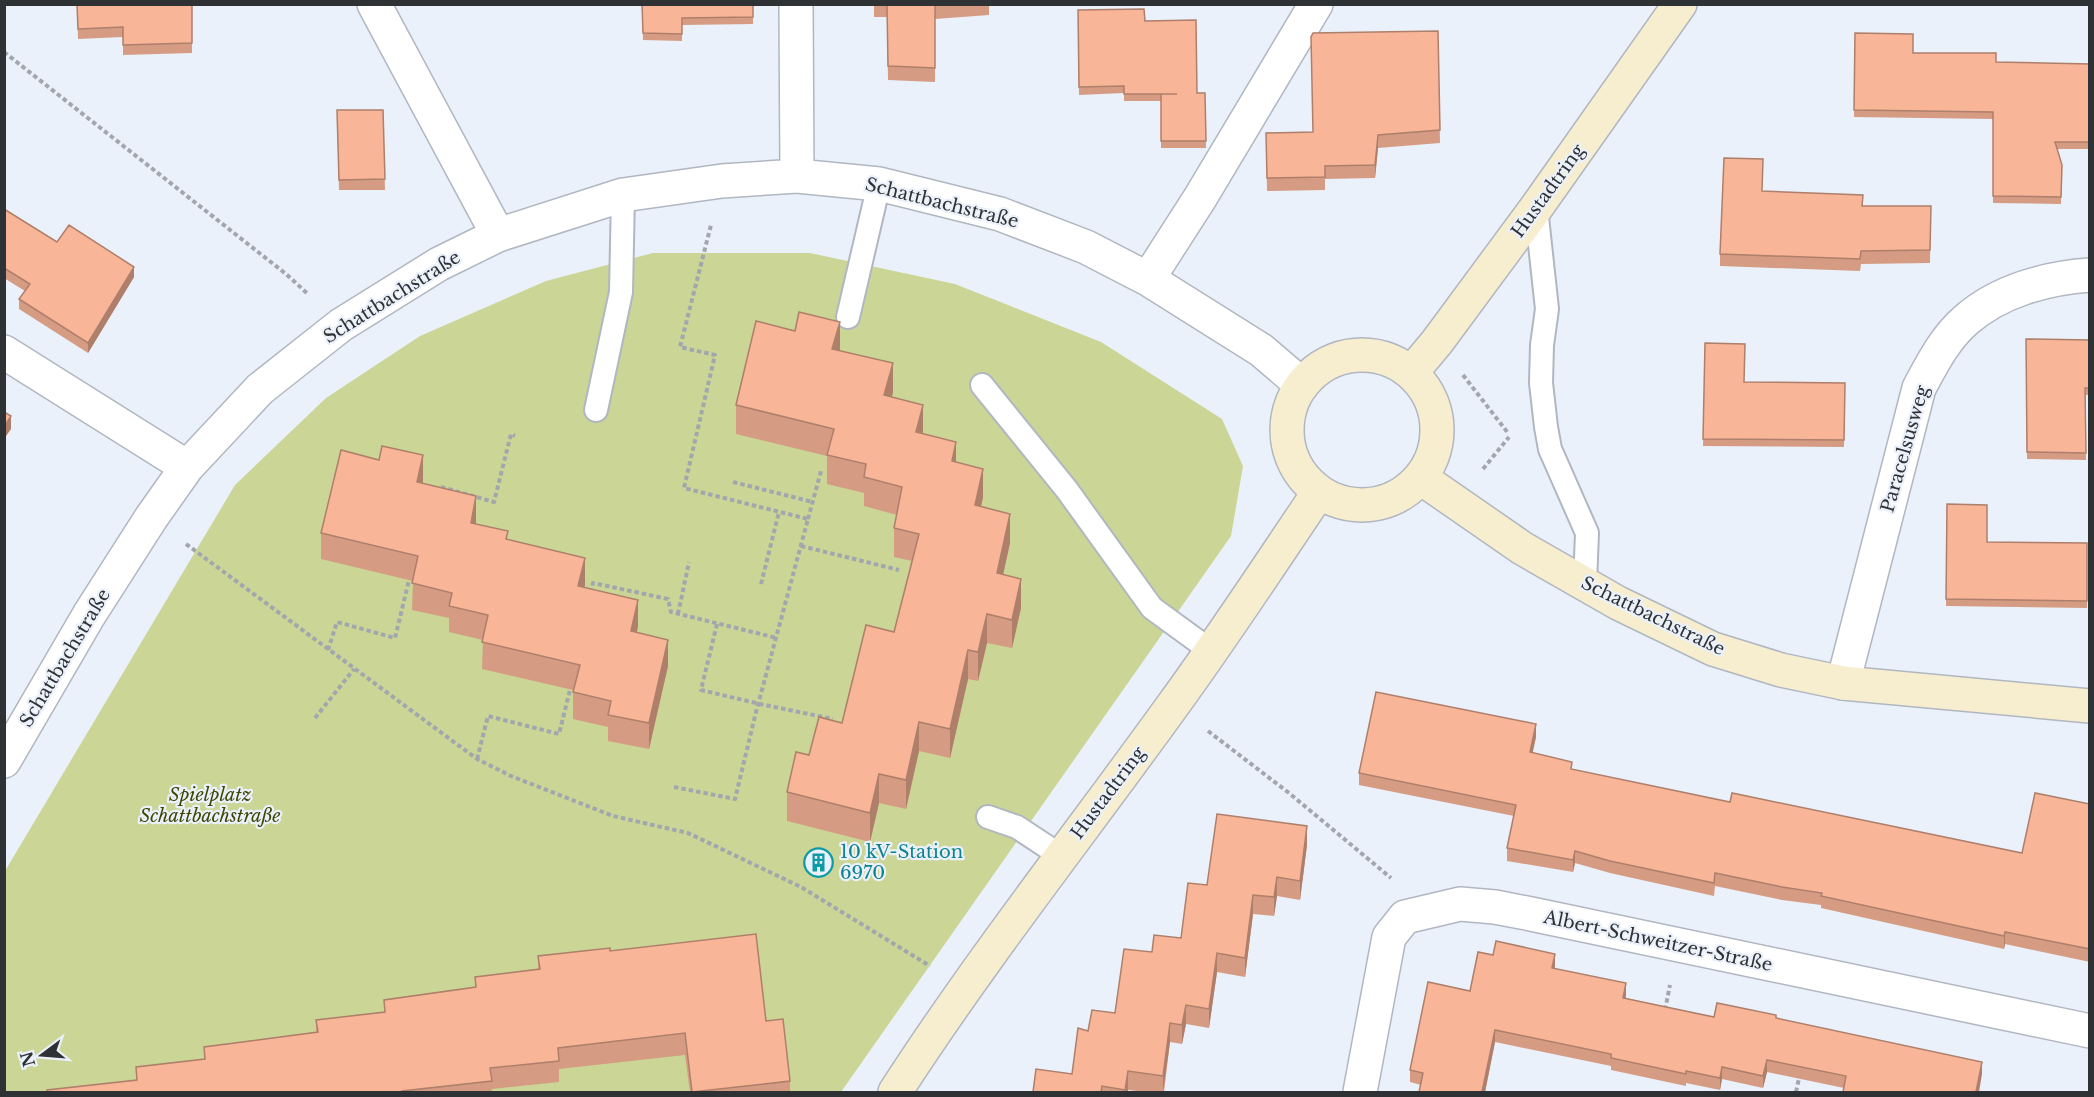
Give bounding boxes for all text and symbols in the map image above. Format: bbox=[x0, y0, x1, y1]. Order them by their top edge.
street label: Hustadtring bbox=[1507, 140, 1589, 242]
street label: Schattbachstraße bbox=[863, 173, 1021, 233]
street label: Schattbachstraße bbox=[320, 246, 464, 348]
street label: Paracelsusweg bbox=[1876, 383, 1934, 515]
street label: Schattbachstraße bbox=[1578, 572, 1728, 660]
street label: Schattbachstraße bbox=[15, 585, 115, 731]
street label: Hustadtring bbox=[1066, 742, 1150, 844]
park label: Spielplatz Schattbachstraße bbox=[140, 784, 280, 827]
place label: 10 kV-Station 6970 bbox=[840, 841, 963, 884]
building icon: 10 kV-Station 6970 bbox=[803, 846, 835, 878]
street label: Albert-Schweitzer-Straße bbox=[1541, 906, 1774, 976]
north arrow bbox=[12, 1025, 72, 1085]
text: N bbox=[16, 1049, 39, 1069]

